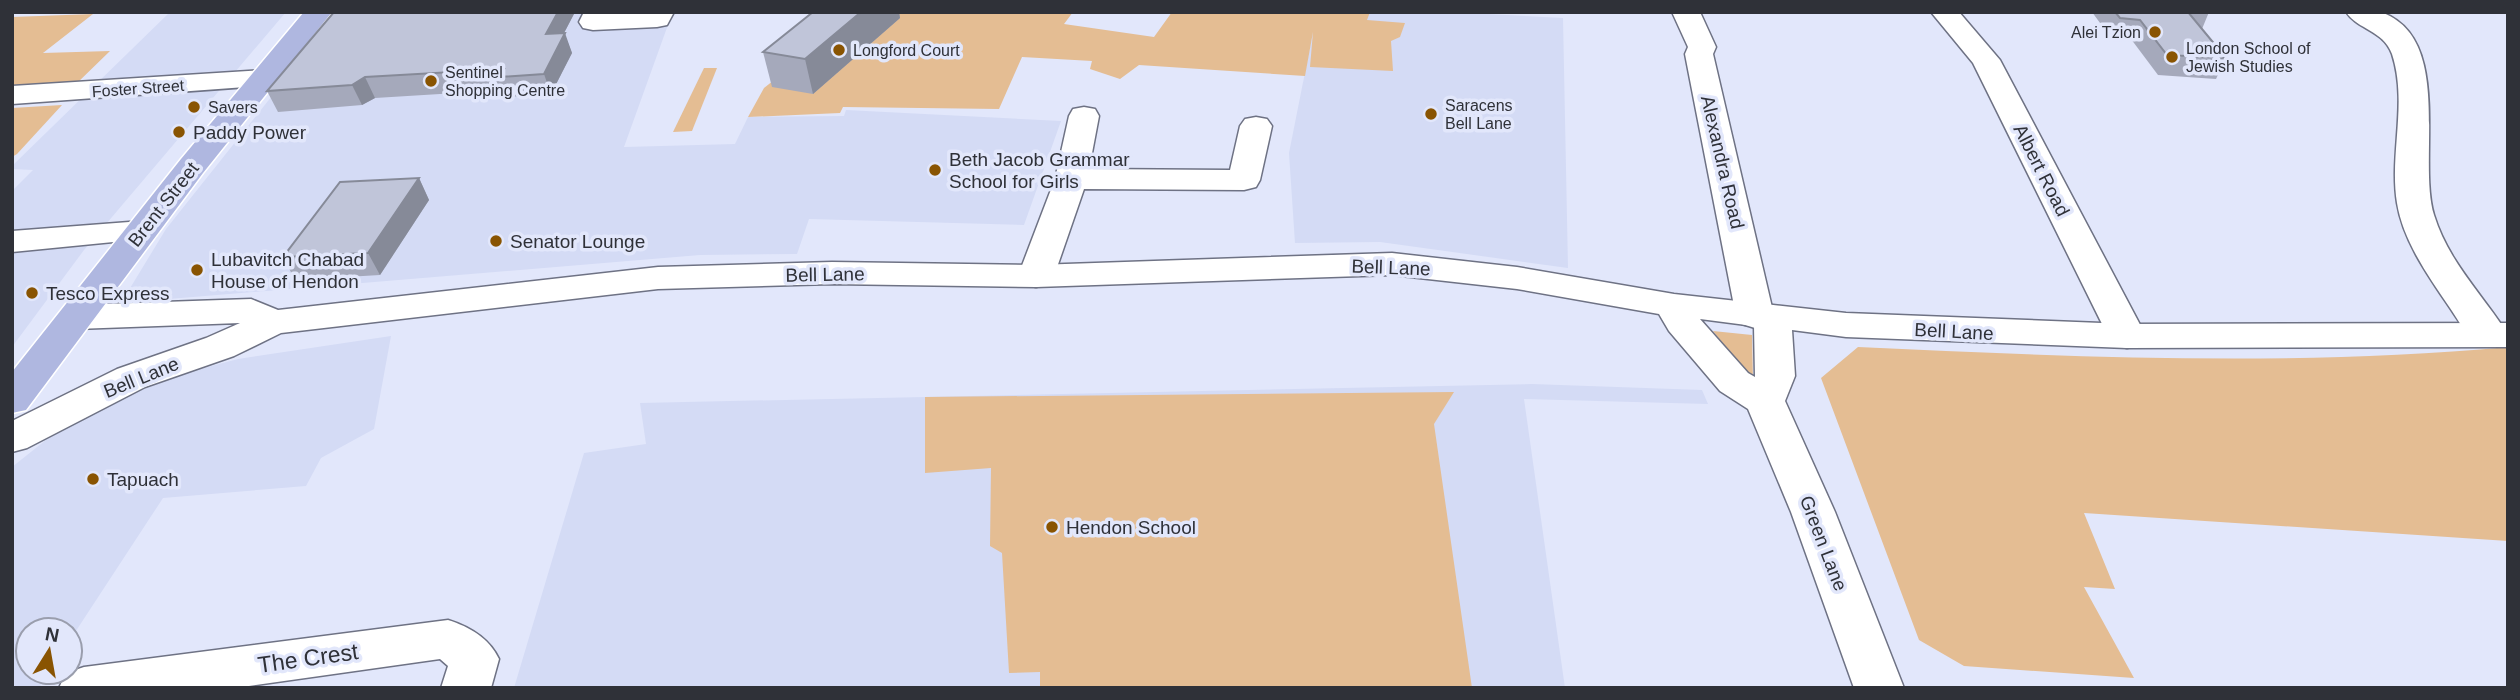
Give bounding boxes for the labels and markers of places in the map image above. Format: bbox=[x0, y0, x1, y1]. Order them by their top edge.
place label: Alei Tzion bbox=[2071, 24, 2141, 41]
marker: Alei Tzion bbox=[2147, 24, 2163, 40]
place label: London School of Jewish Studies bbox=[2186, 40, 2311, 75]
marker: Longford Court bbox=[831, 42, 847, 58]
place label: Longford Court bbox=[853, 42, 960, 59]
marker: London School of Jewish Studies bbox=[2164, 49, 2180, 65]
place label: Sentinel Shopping Centre bbox=[445, 64, 565, 99]
marker: Sentinel Shopping Centre bbox=[423, 73, 439, 89]
place label: Saracens Bell Lane bbox=[1445, 97, 1513, 132]
marker: Savers bbox=[186, 99, 202, 115]
place label: Savers bbox=[208, 99, 258, 116]
marker: Saracens Bell Lane bbox=[1423, 106, 1439, 122]
place label: Paddy Power bbox=[193, 122, 307, 143]
marker: Paddy Power bbox=[171, 124, 187, 140]
place label: Beth Jacob Grammar School for Girls bbox=[949, 149, 1130, 192]
marker: Beth Jacob Grammar School for Girls bbox=[927, 162, 943, 178]
place label: Senator Lounge bbox=[510, 231, 645, 252]
marker: Senator Lounge bbox=[488, 233, 504, 249]
place label: Lubavitch Chabad House of Hendon bbox=[211, 249, 364, 292]
marker: Lubavitch Chabad House of Hendon bbox=[189, 262, 205, 278]
place label: Tesco Express bbox=[46, 283, 170, 304]
marker: Tesco Express bbox=[24, 285, 40, 301]
place label: Tapuach bbox=[107, 469, 179, 490]
marker: Tapuach bbox=[85, 471, 101, 487]
place label: Hendon School bbox=[1066, 517, 1196, 538]
marker: Hendon School bbox=[1044, 519, 1060, 535]

